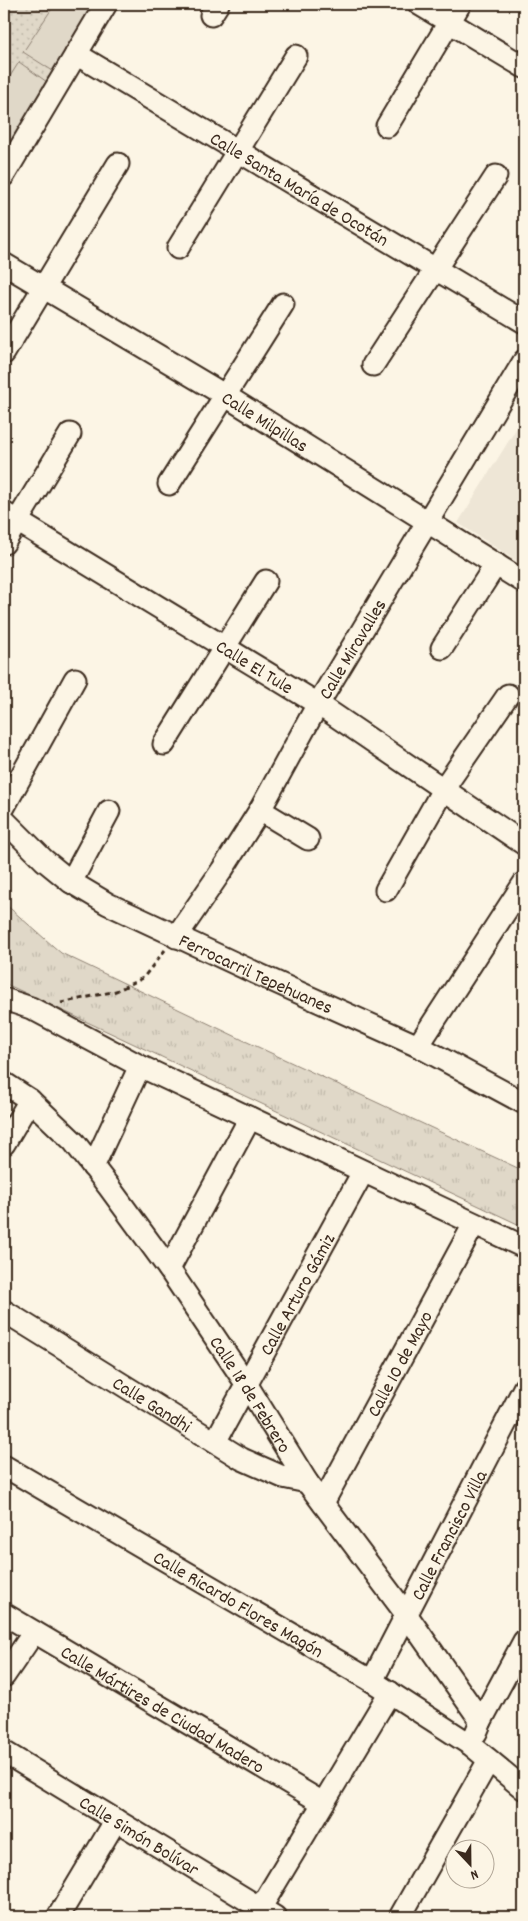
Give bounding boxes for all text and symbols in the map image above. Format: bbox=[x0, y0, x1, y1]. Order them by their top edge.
street label: Calle Santa María de Ocotán bbox=[204, 127, 393, 255]
street label: Calle Milpillas bbox=[215, 386, 312, 461]
street label: Calle Miravalles bbox=[314, 595, 395, 706]
street label: Calle El Tule bbox=[209, 635, 297, 703]
street label: Ferrocarril Tepehuanes bbox=[174, 929, 336, 1023]
street label: Calle Arturo Gámiz bbox=[255, 1230, 344, 1361]
street label: Calle 10 de Mayo bbox=[362, 1307, 441, 1423]
street label: Calle 18 de Febrero bbox=[201, 1332, 296, 1459]
street label: Calle Gandhi bbox=[106, 1372, 196, 1441]
street label: Calle Francisco Villa bbox=[406, 1465, 497, 1606]
street label: Calle Ricardo Flores Magón bbox=[147, 1546, 327, 1667]
street label: Calle Mártires de Ciudad Madero bbox=[54, 1640, 268, 1782]
street label: Calle Simón Bolívar bbox=[73, 1791, 203, 1885]
north arrow bbox=[446, 1838, 496, 1888]
text: N bbox=[467, 1864, 481, 1885]

